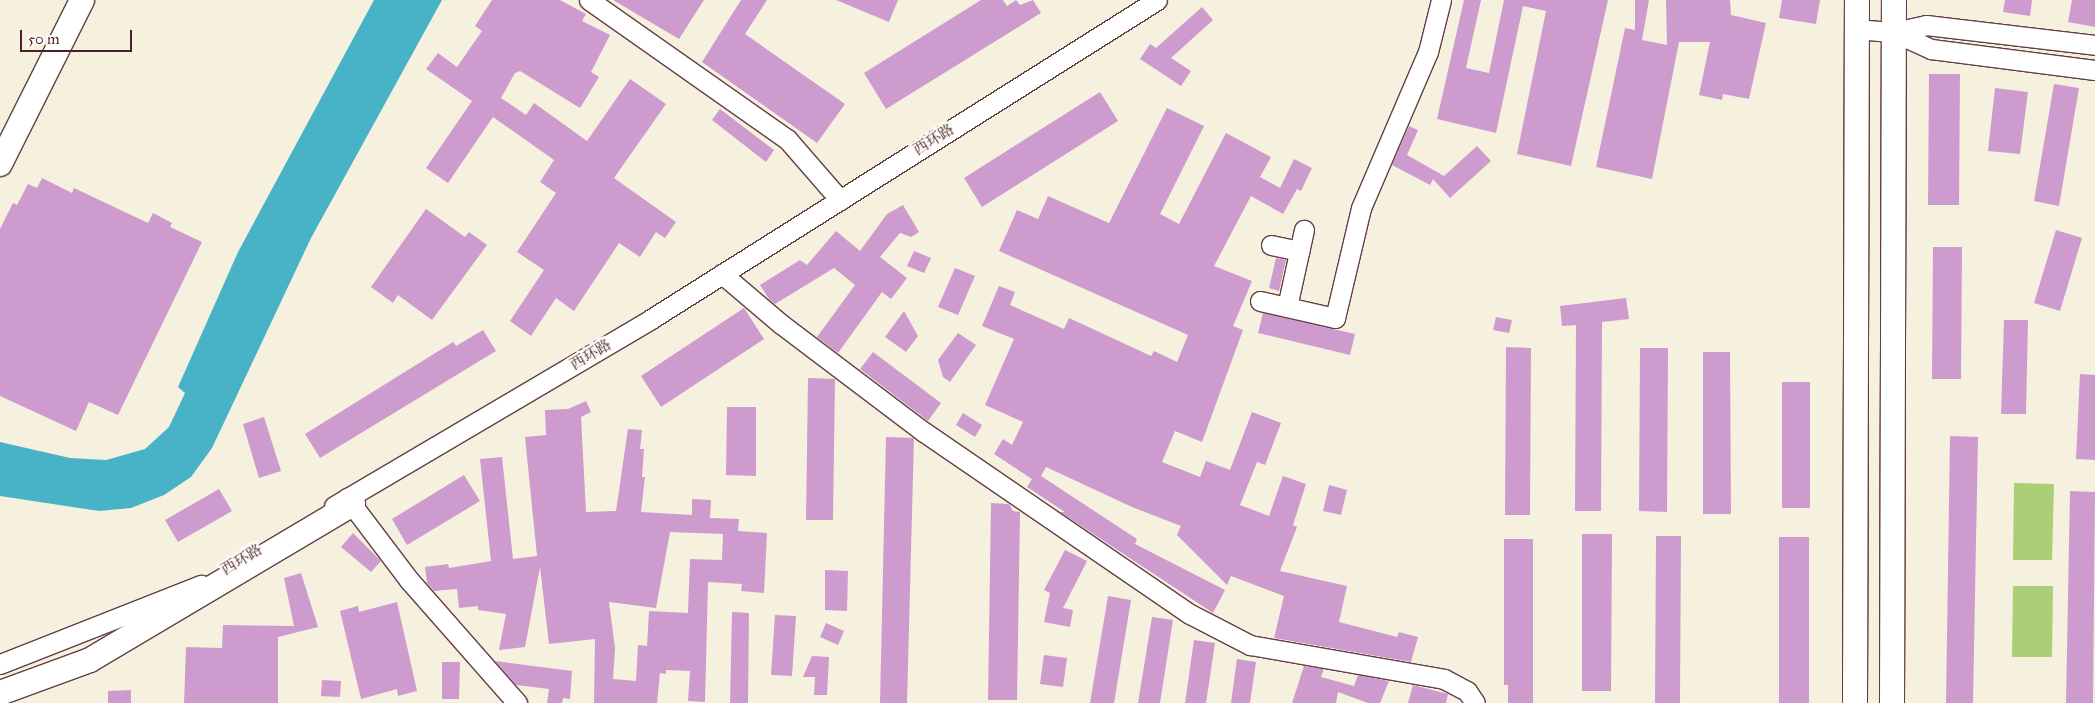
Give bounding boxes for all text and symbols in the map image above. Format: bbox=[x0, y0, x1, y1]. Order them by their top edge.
scale bar bbox=[22, 20, 135, 52]
text: 50 m bbox=[28, 30, 60, 48]
street label: 西环路 bbox=[910, 120, 958, 160]
street label: 西环路 bbox=[567, 336, 615, 374]
street label: 西环路 bbox=[218, 541, 266, 579]

